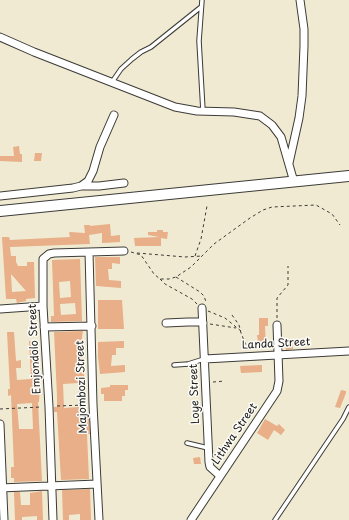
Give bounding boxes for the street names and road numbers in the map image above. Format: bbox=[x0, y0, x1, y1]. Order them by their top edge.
street label: Emjondolo Street bbox=[26, 304, 44, 394]
street label: Landa Street bbox=[241, 336, 311, 352]
street label: Majombozi Street bbox=[74, 340, 90, 434]
street label: Loye Street bbox=[187, 364, 203, 424]
street label: Lithwa Street bbox=[210, 401, 260, 467]

